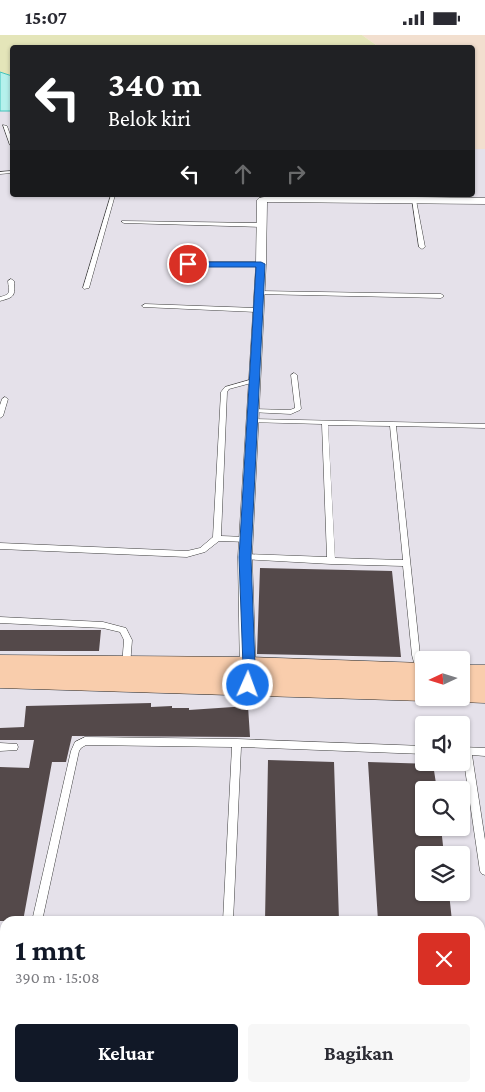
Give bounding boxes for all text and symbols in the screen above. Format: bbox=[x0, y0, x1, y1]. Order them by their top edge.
text: 15:07 bbox=[25, 7, 67, 28]
icon: left bbox=[25, 65, 90, 130]
text: 340 m bbox=[108, 65, 202, 104]
text: Belok kiri bbox=[108, 106, 191, 131]
icon: left bbox=[176, 160, 204, 188]
icon: ahead bbox=[229, 160, 257, 188]
icon: right bbox=[282, 160, 310, 188]
pin bbox=[167, 243, 209, 285]
icon: arrive bbox=[174, 250, 202, 278]
north arrow bbox=[415, 651, 470, 706]
map controls bbox=[415, 651, 470, 901]
position arrow bbox=[221, 658, 273, 710]
button: sound bbox=[415, 716, 470, 771]
button: search bbox=[415, 781, 470, 836]
button: layers bbox=[415, 846, 470, 901]
text: 1 mnt bbox=[15, 933, 85, 966]
button: close bbox=[418, 933, 470, 985]
text: 390 m · 15:08 bbox=[15, 969, 100, 986]
button: Keluar bbox=[15, 1024, 238, 1082]
button: Bagikan bbox=[248, 1024, 470, 1082]

